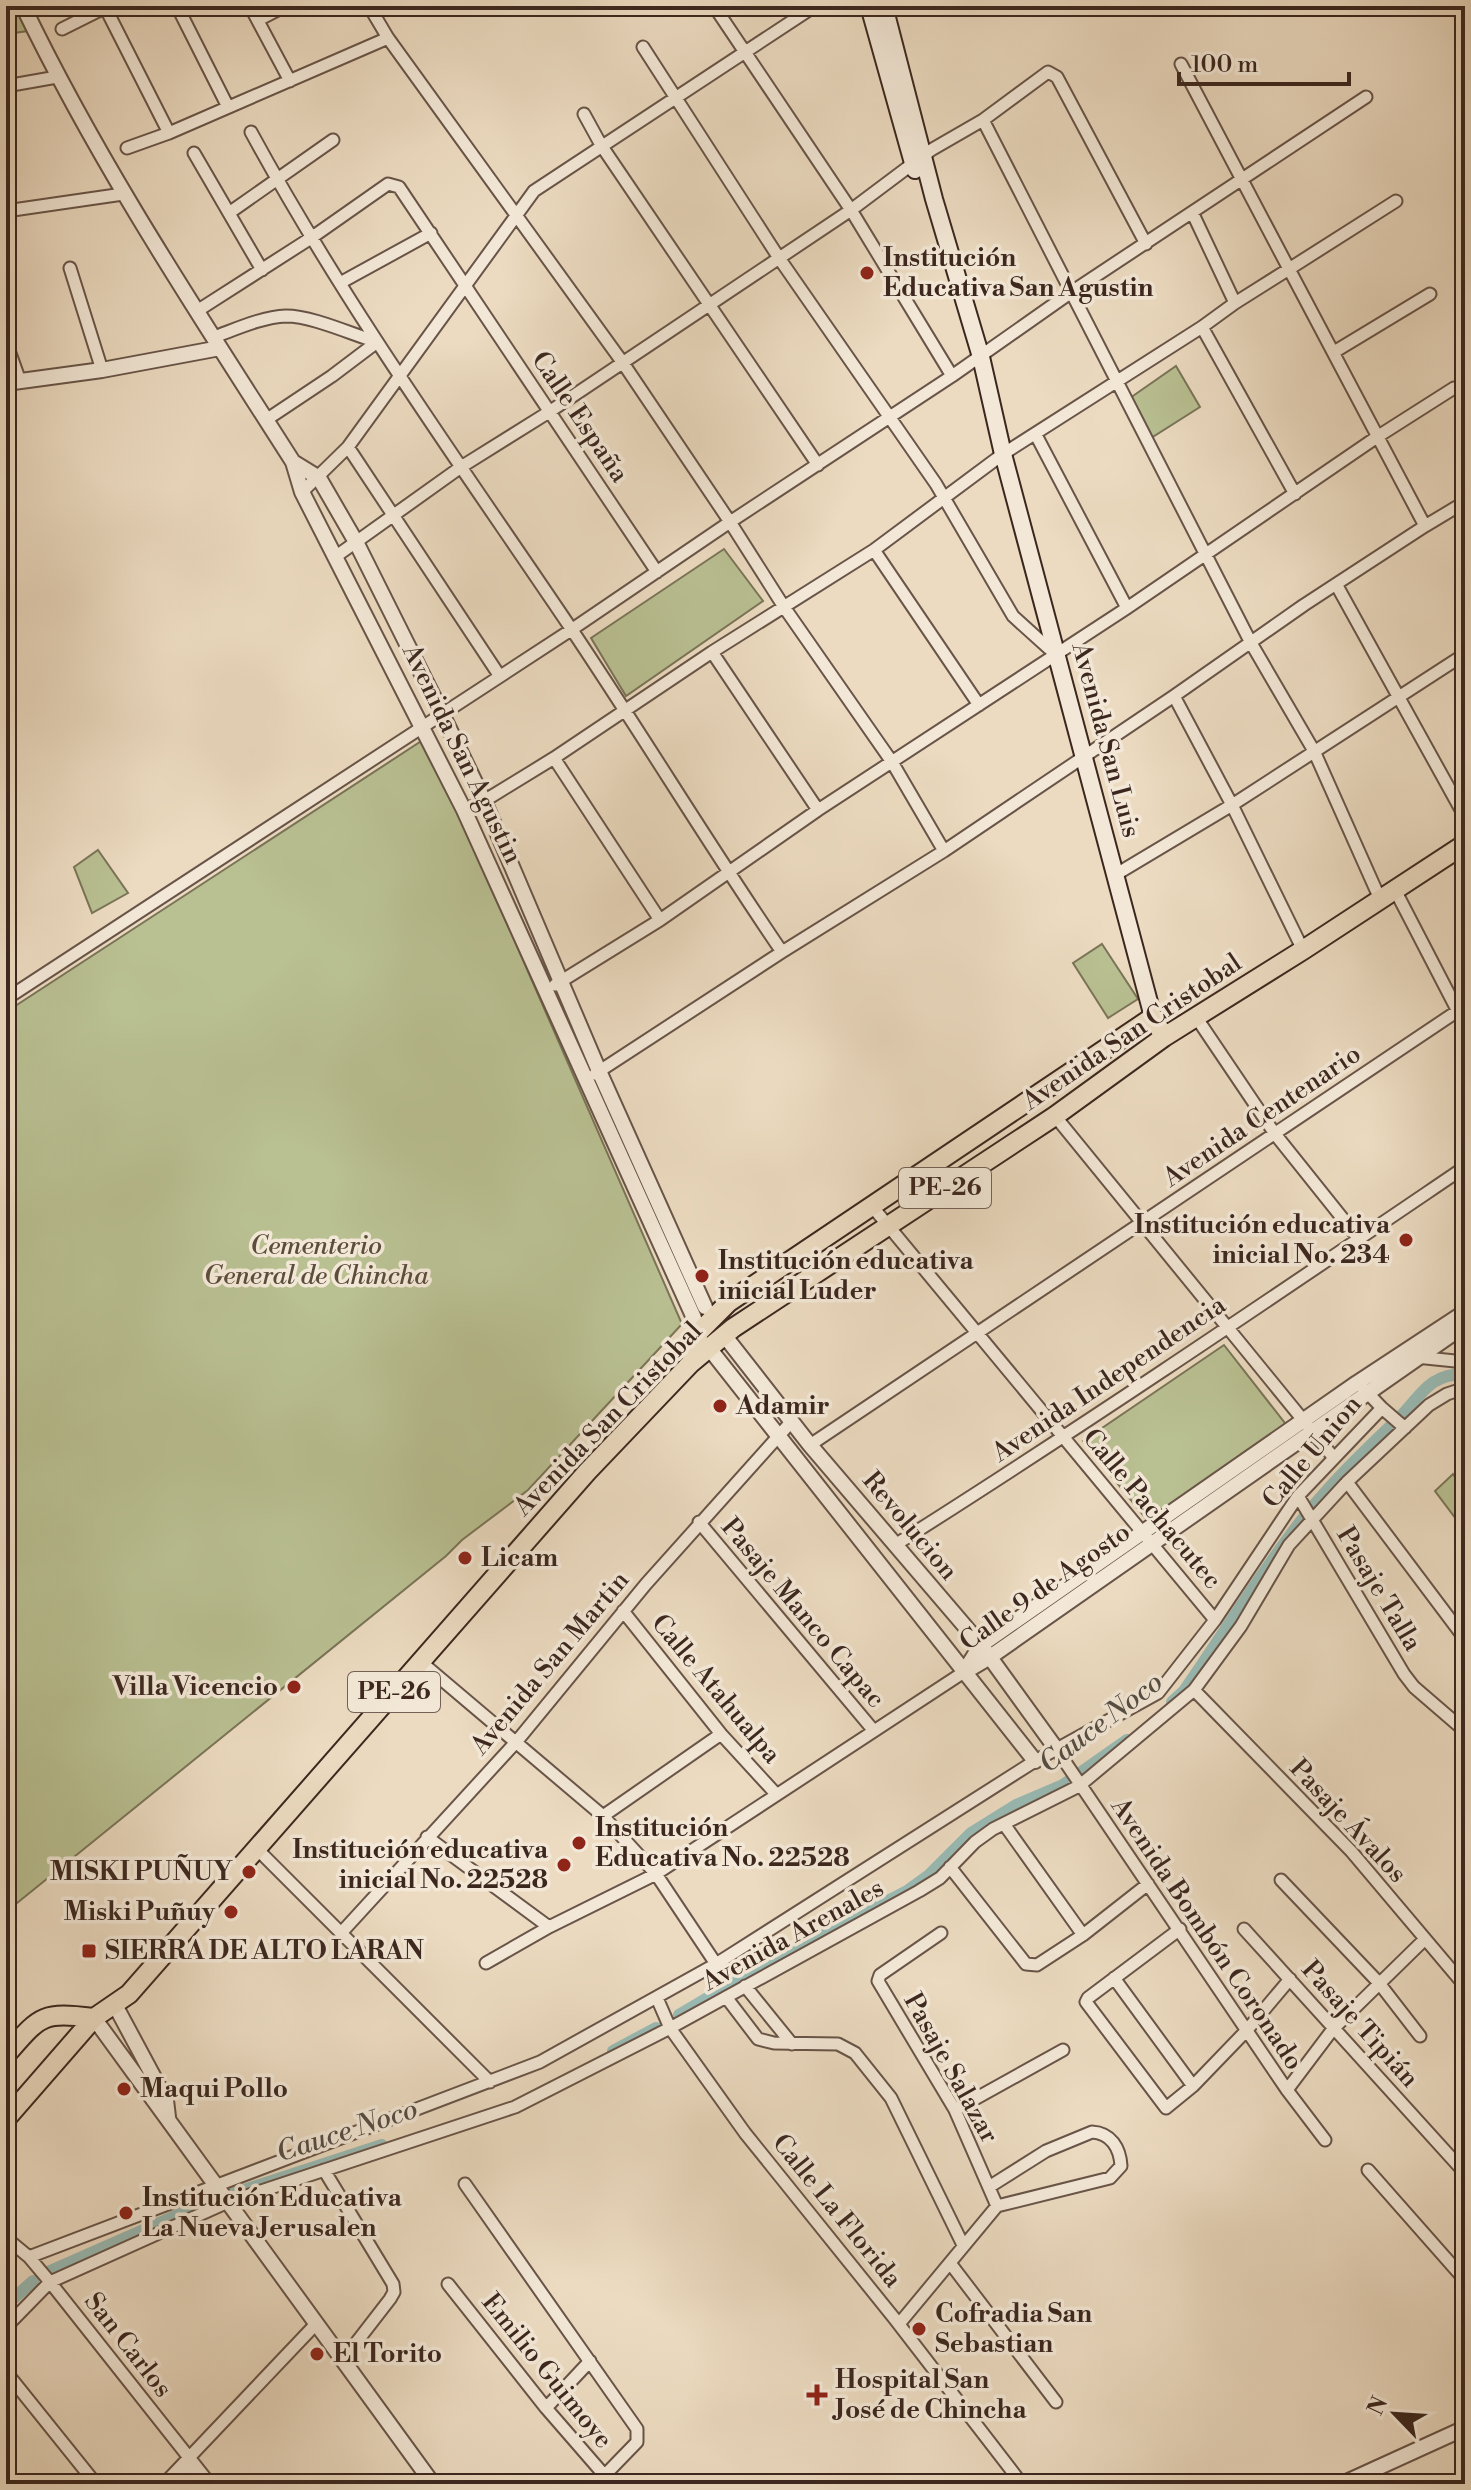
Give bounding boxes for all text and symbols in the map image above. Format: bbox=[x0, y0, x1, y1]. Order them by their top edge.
scale bar bbox=[1179, 36, 1349, 86]
text: 100 m bbox=[1191, 50, 1258, 80]
place label: Institución Educativa San Agustin bbox=[883, 242, 1154, 304]
marker: Institución Educativa San Agustin bbox=[858, 264, 876, 282]
street label: Calle España bbox=[524, 345, 636, 489]
street label: Avenida San Agustin bbox=[395, 638, 529, 869]
street label: Avenida San Luis bbox=[1064, 638, 1147, 841]
street label: Avenida San Cristobal bbox=[1015, 947, 1248, 1118]
street label: Avenida Centenario bbox=[1156, 1038, 1367, 1195]
road number: PE-26 bbox=[899, 1168, 991, 1208]
place label: Institución educativa inicial No. 234 bbox=[1134, 1209, 1391, 1271]
park label: Cementerio General de Chincha bbox=[204, 1230, 429, 1292]
marker: Institución educativa inicial No. 234 bbox=[1397, 1231, 1415, 1249]
place label: Institución educativa inicial Luder bbox=[718, 1245, 975, 1307]
marker: Institución educativa inicial Luder bbox=[693, 1267, 711, 1285]
street label: Avenida Independencia bbox=[985, 1288, 1233, 1470]
street label: Avenida San Cristobal bbox=[506, 1315, 709, 1523]
street label: Calle Union bbox=[1256, 1389, 1368, 1515]
place label: Adamir bbox=[735, 1390, 830, 1422]
marker: Adamir bbox=[711, 1397, 729, 1415]
street label: Calle Pachacutec bbox=[1076, 1422, 1228, 1596]
street label: Revolucion bbox=[855, 1465, 965, 1587]
street label: Pasaje Manco Capac bbox=[714, 1512, 892, 1714]
street label: Calle 9 de Agosto bbox=[953, 1516, 1137, 1658]
street label: Pasaje Talla bbox=[1329, 1521, 1429, 1658]
place label: Licam bbox=[481, 1542, 559, 1574]
marker: Licam bbox=[456, 1549, 474, 1567]
street label: Avenida San Martin bbox=[463, 1565, 636, 1762]
street label: Calle Atahualpa bbox=[644, 1608, 788, 1771]
water label: Cauce Noco bbox=[1032, 1665, 1170, 1781]
place label: Villa Vicencio bbox=[112, 1671, 278, 1703]
road number: PE-26 bbox=[348, 1672, 440, 1712]
marker: Villa Vicencio bbox=[285, 1678, 303, 1696]
street label: Pasaje Ávalos bbox=[1283, 1751, 1415, 1889]
street label: Avenida Bombón Coronado bbox=[1103, 1791, 1310, 2076]
place label: Institución Educativa No. 22528 bbox=[595, 1812, 850, 1874]
place label: Institución educativa inicial No. 22528 bbox=[292, 1834, 549, 1896]
marker: Institución Educativa No. 22528 bbox=[570, 1834, 588, 1852]
place label: MISKI PUÑUY bbox=[50, 1854, 233, 1888]
marker: Institución educativa inicial No. 22528 bbox=[555, 1856, 573, 1874]
marker: MISKI PUÑUY bbox=[240, 1863, 258, 1881]
street label: Avenida Arenales bbox=[696, 1872, 889, 1999]
place label: Miski Puñuy bbox=[64, 1896, 216, 1928]
marker: Miski Puñuy bbox=[222, 1903, 240, 1921]
place label: SIERRA DE ALTO LARAN bbox=[105, 1935, 424, 1967]
marker: SIERRA DE ALTO LARAN bbox=[80, 1942, 98, 1960]
street label: Pasaje Tipián bbox=[1295, 1954, 1425, 2094]
street label: Pasaje Salazar bbox=[897, 1987, 1005, 2149]
place label: Maqui Pollo bbox=[140, 2073, 288, 2105]
marker: Maqui Pollo bbox=[115, 2080, 133, 2098]
water label: Cauce Noco bbox=[272, 2092, 422, 2170]
street label: Calle La Florida bbox=[765, 2128, 909, 2295]
place label: Institución Educativa La Nueva Jerusalen bbox=[142, 2182, 403, 2244]
marker: Institución Educativa La Nueva Jerusalen bbox=[117, 2204, 135, 2222]
street label: San Carlos bbox=[77, 2286, 179, 2404]
street label: Emilio Guimoye bbox=[475, 2287, 619, 2455]
place label: Cofradia San Sebastian bbox=[935, 2298, 1092, 2360]
marker: Cofradia San Sebastian bbox=[910, 2320, 928, 2338]
place label: El Torito bbox=[333, 2338, 442, 2370]
marker: El Torito bbox=[308, 2345, 326, 2363]
place label: Hospital San José de Chincha bbox=[832, 2364, 1027, 2426]
north arrow bbox=[1355, 2374, 1435, 2454]
marker: Hospital San José de Chincha bbox=[806, 2384, 828, 2406]
text: N bbox=[1362, 2392, 1394, 2420]

